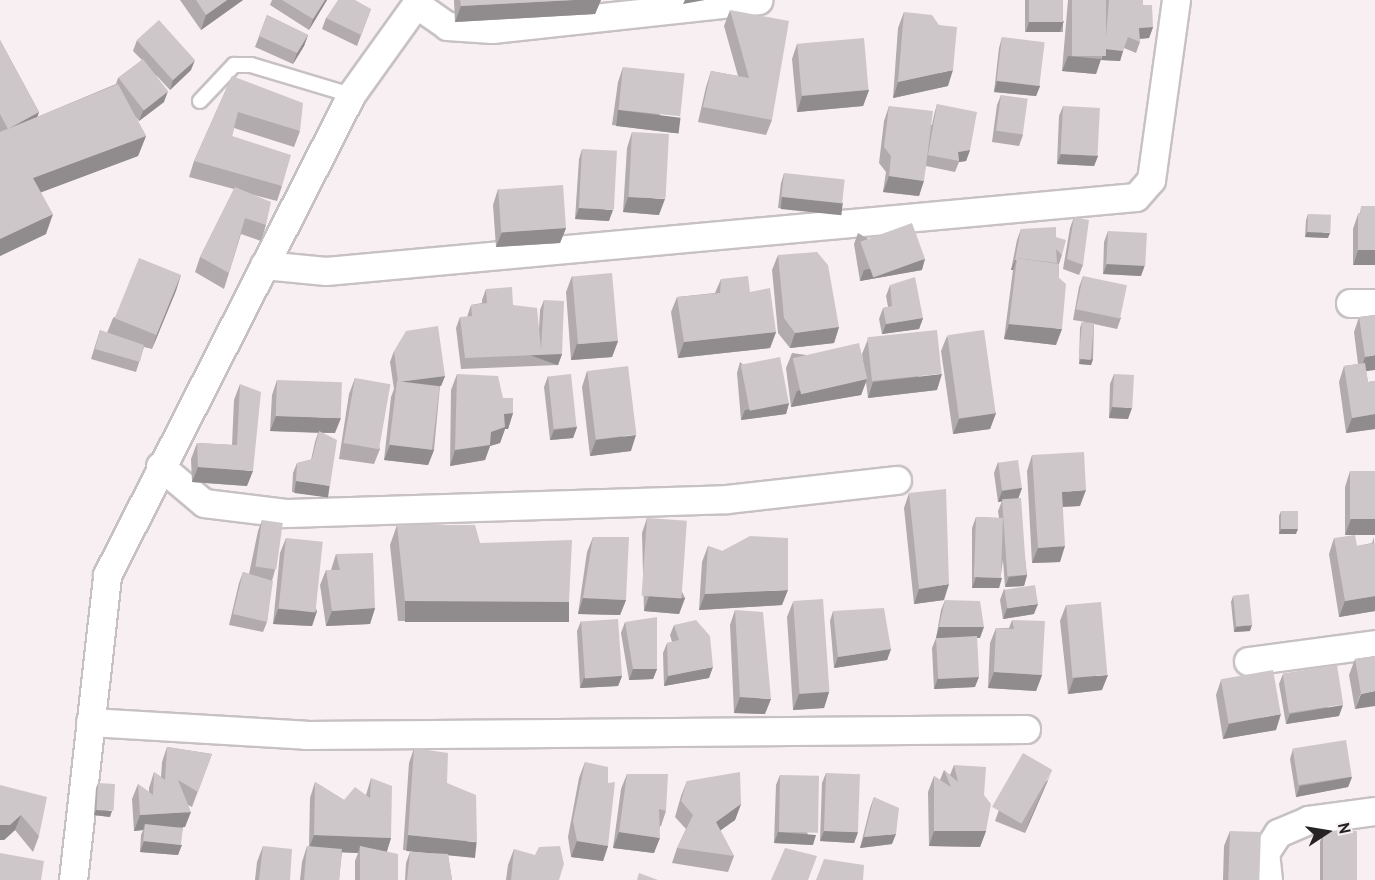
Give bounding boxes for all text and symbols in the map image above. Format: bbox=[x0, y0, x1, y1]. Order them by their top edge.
north arrow bbox=[1297, 802, 1357, 862]
text: N bbox=[1334, 821, 1355, 835]

